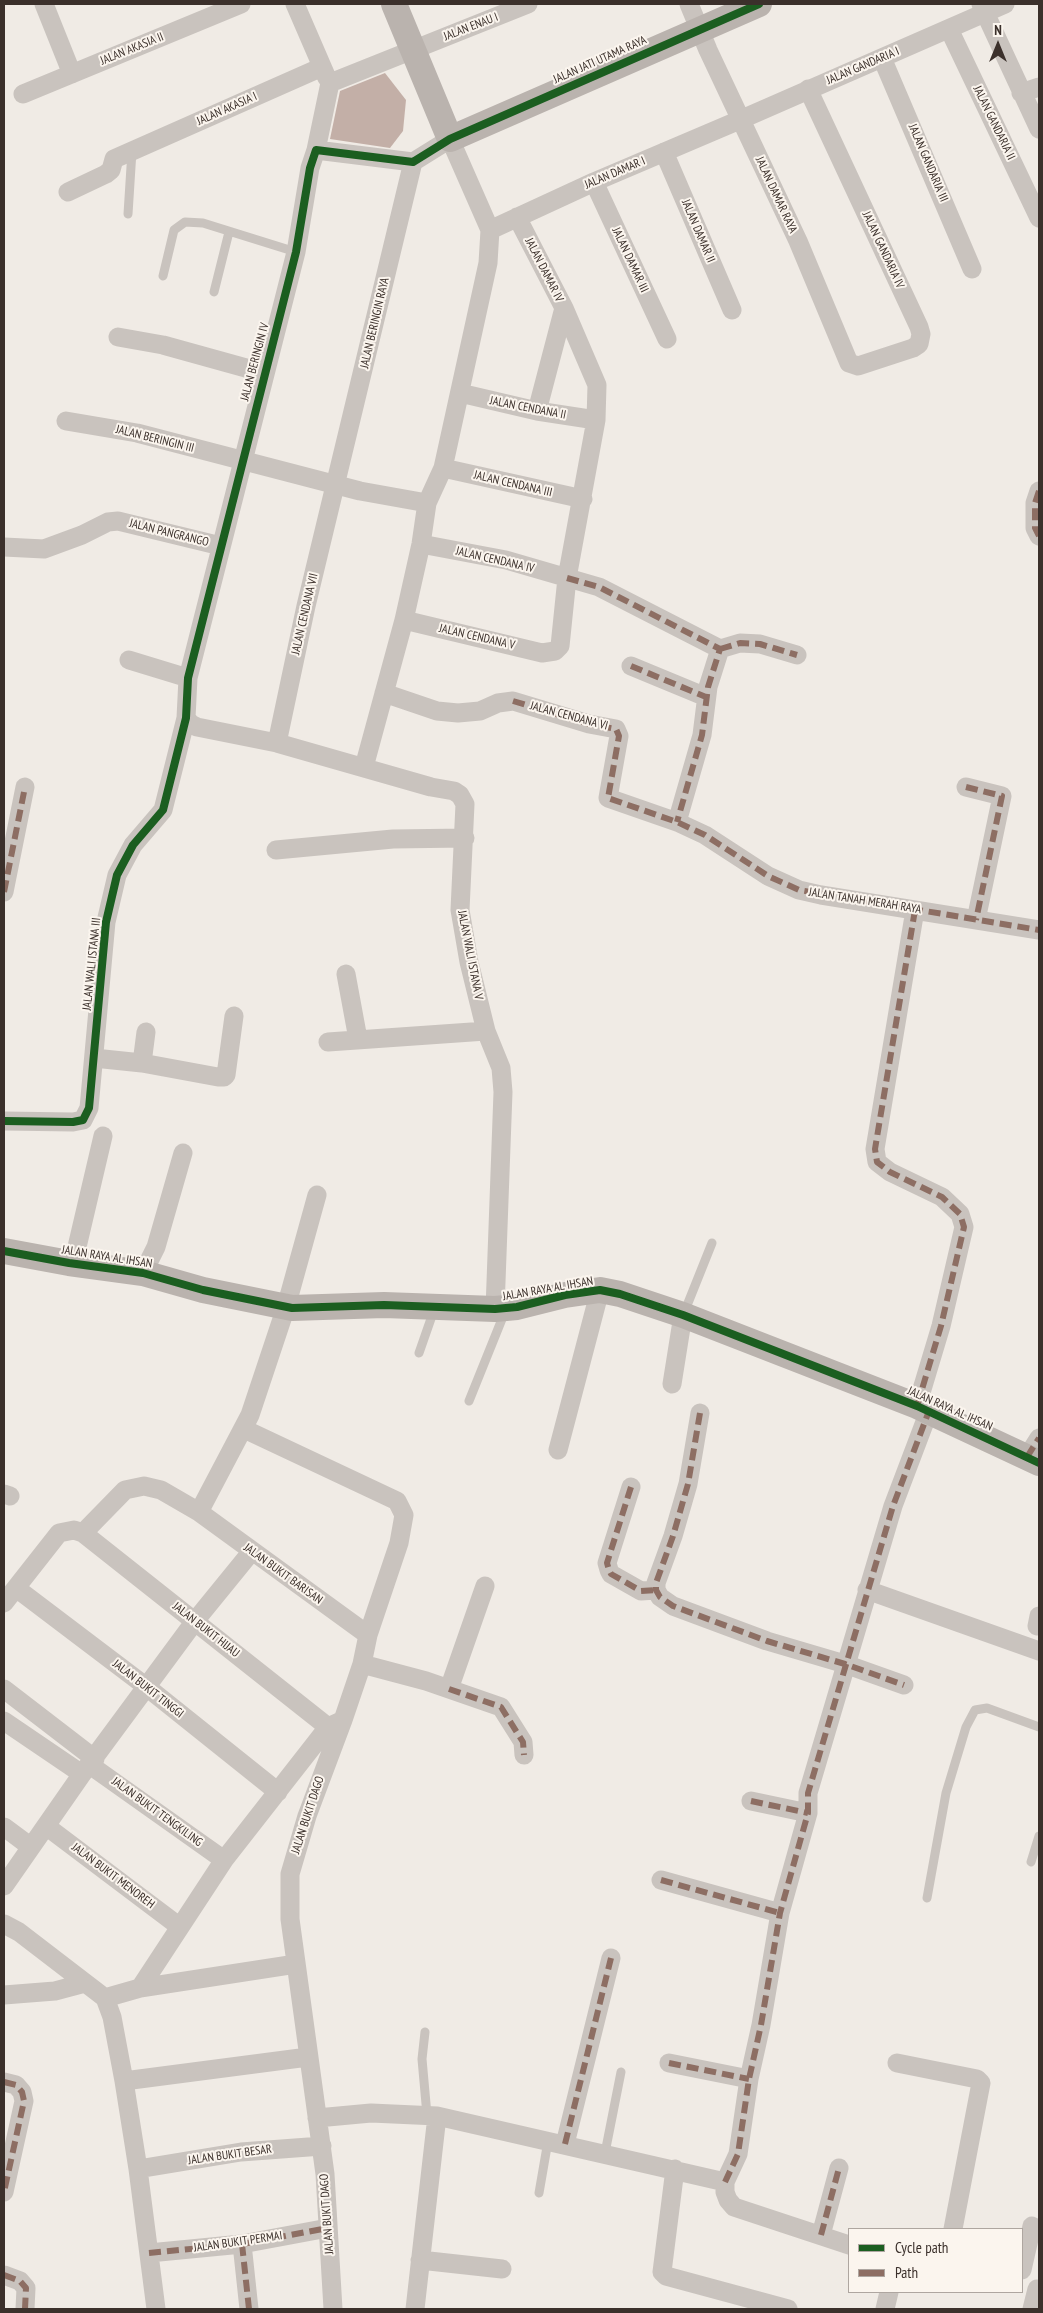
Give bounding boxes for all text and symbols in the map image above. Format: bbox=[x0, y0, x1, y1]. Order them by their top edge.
street label: JALAN ENAU I bbox=[442, 10, 500, 44]
north arrow bbox=[973, 20, 1023, 70]
text: N bbox=[994, 21, 1002, 39]
street label: JALAN AKASIA II bbox=[98, 30, 166, 68]
street label: JALAN JATI UTAMA RAYA bbox=[551, 33, 649, 87]
street label: JALAN GANDARIA I bbox=[824, 44, 902, 88]
street label: JALAN GANDARIA II bbox=[970, 84, 1018, 162]
street label: JALAN AKASIA I bbox=[195, 89, 259, 129]
street label: JALAN GANDARIA III bbox=[905, 122, 951, 204]
street label: JALAN DAMAR I bbox=[583, 154, 647, 192]
street label: JALAN DAMAR RAYA bbox=[752, 155, 800, 235]
street label: JALAN DAMAR II bbox=[678, 197, 718, 265]
street label: JALAN GANDARIA IV bbox=[859, 209, 907, 291]
street label: JALAN DAMAR III bbox=[609, 225, 651, 295]
street label: JALAN DAMAR IV bbox=[522, 236, 566, 304]
street label: JALAN BERINGIN RAYA bbox=[358, 276, 392, 370]
street label: JALAN BERINGIN IV bbox=[238, 321, 272, 403]
street label: JALAN CENDANA II bbox=[489, 394, 567, 422]
street label: JALAN BERINGIN III bbox=[114, 422, 196, 456]
street label: JALAN CENDANA III bbox=[472, 468, 554, 500]
street label: JALAN PANGRANGO bbox=[128, 516, 210, 550]
street label: JALAN CENDANA IV bbox=[454, 544, 536, 576]
street label: JALAN CENDANA VII bbox=[289, 572, 321, 656]
street label: JALAN CENDANA V bbox=[438, 621, 516, 653]
street label: JALAN CENDANA VI bbox=[528, 699, 610, 733]
street label: JALAN TANAH MERAH RAYA bbox=[808, 885, 922, 917]
street label: JALAN WALI ISTANA V bbox=[454, 909, 486, 1001]
street label: JALAN WALI ISTANA III bbox=[80, 917, 104, 1011]
street label: JALAN RAYA AL IHSAN bbox=[61, 1243, 153, 1271]
street label: JALAN RAYA AL IHSAN bbox=[502, 1274, 594, 1304]
street label: JALAN RAYA AL IHSAN bbox=[905, 1384, 995, 1434]
street label: JALAN BUKIT BARISAN bbox=[241, 1541, 325, 1607]
street label: JALAN BUKIT HIJAU bbox=[170, 1599, 242, 1661]
street label: JALAN BUKIT TINGGI bbox=[110, 1657, 186, 1721]
street label: JALAN BUKIT TENGKILING bbox=[109, 1774, 205, 1850]
street label: JALAN BUKIT DAGO bbox=[289, 1774, 327, 1856]
street label: JALAN BUKIT MENOREH bbox=[69, 1840, 157, 1912]
street label: JALAN BUKIT BESAR bbox=[187, 2142, 273, 2168]
street label: JALAN BUKIT DAGO bbox=[317, 2173, 337, 2255]
legend bbox=[848, 2228, 1023, 2293]
street label: JALAN BUKIT PERMAI bbox=[193, 2229, 283, 2255]
text: Cycle path bbox=[895, 2238, 948, 2257]
text: Path bbox=[895, 2263, 918, 2282]

